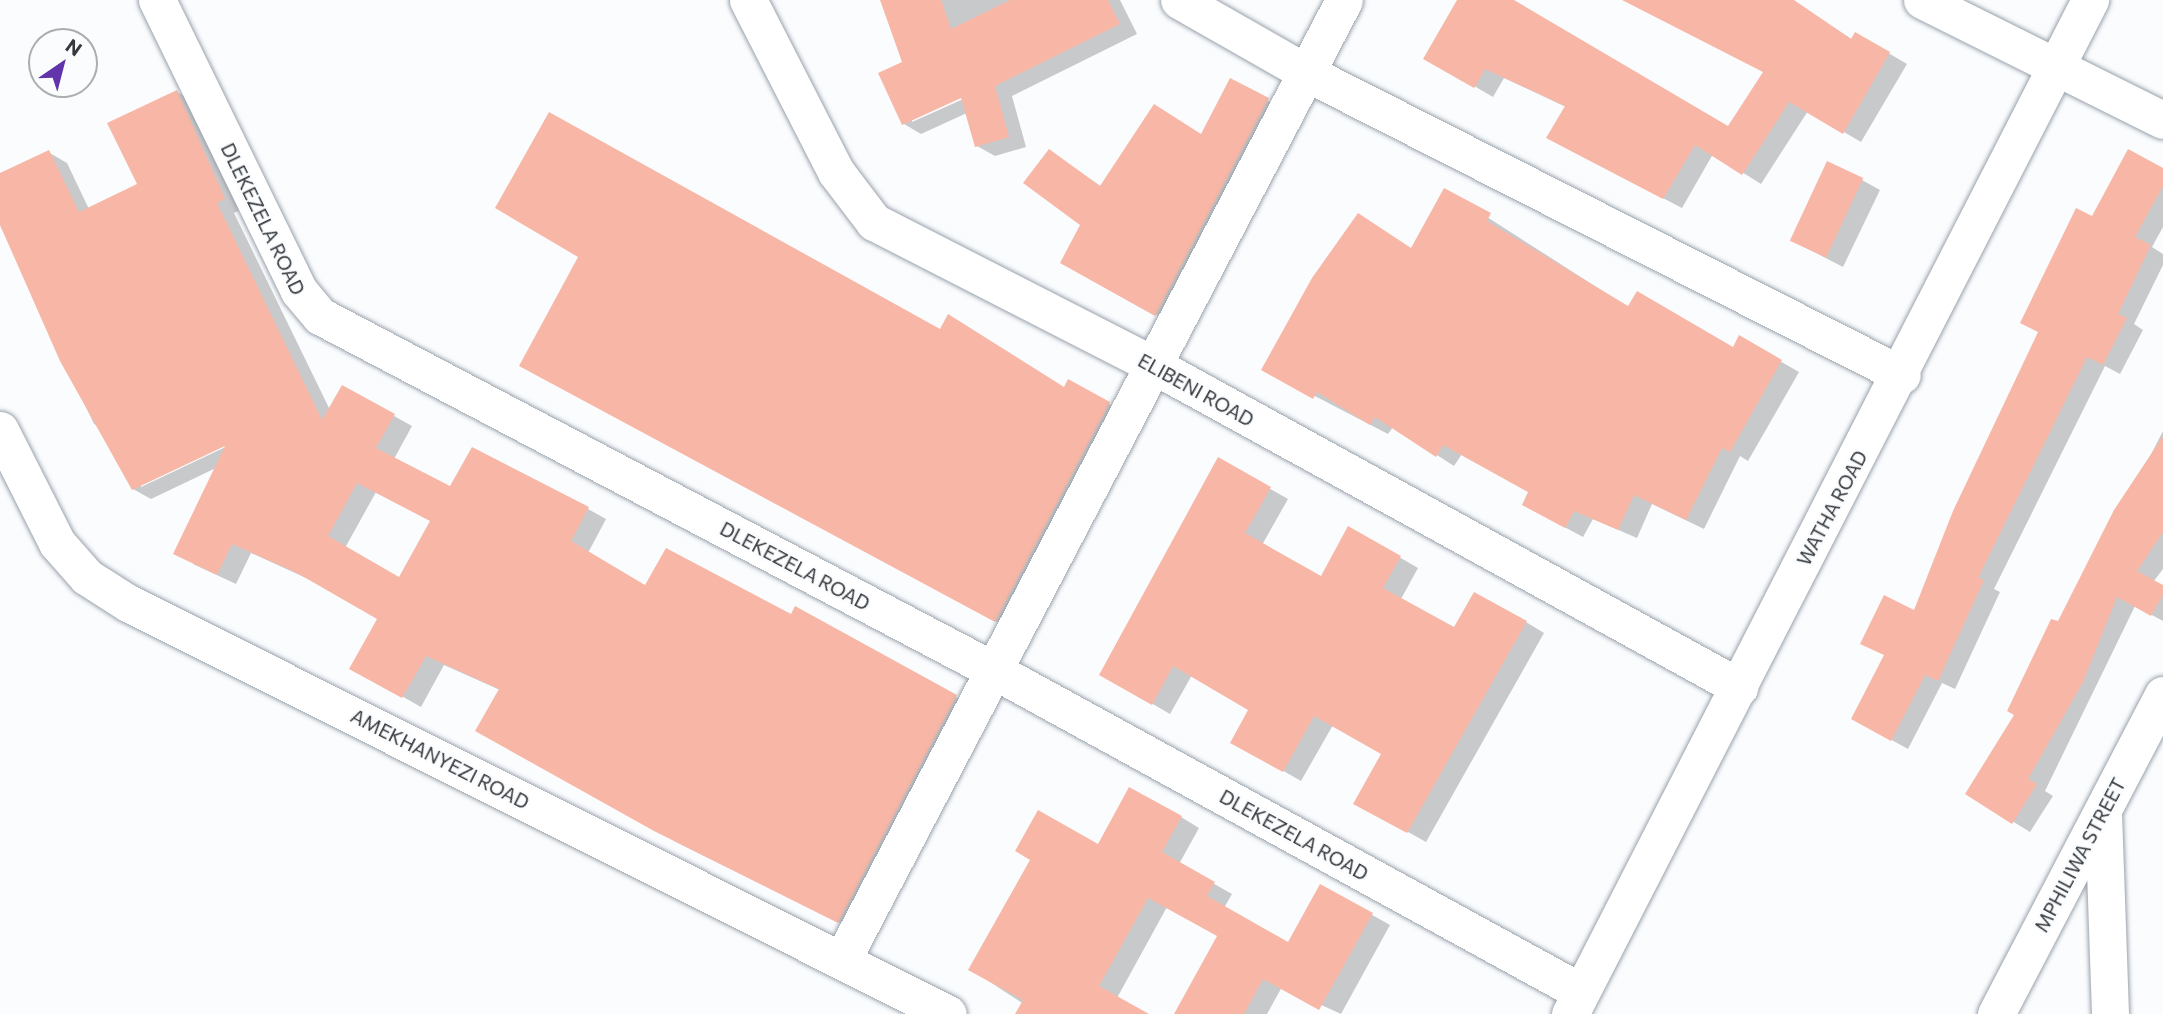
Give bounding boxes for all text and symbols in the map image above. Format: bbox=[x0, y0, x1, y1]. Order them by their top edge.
north arrow bbox=[28, 28, 98, 98]
text: N bbox=[62, 34, 87, 61]
street label: DLEKEZELA ROAD bbox=[216, 139, 310, 299]
street label: ELIBENI ROAD bbox=[1134, 349, 1258, 431]
street label: WATHA ROAD bbox=[1792, 447, 1872, 569]
street label: DLEKEZELA ROAD bbox=[716, 517, 874, 615]
street label: AMEKHANYEZI ROAD bbox=[347, 704, 533, 814]
street label: MPHILIWA STREET bbox=[2030, 774, 2130, 936]
street label: DLEKEZELA ROAD bbox=[1216, 785, 1372, 885]

